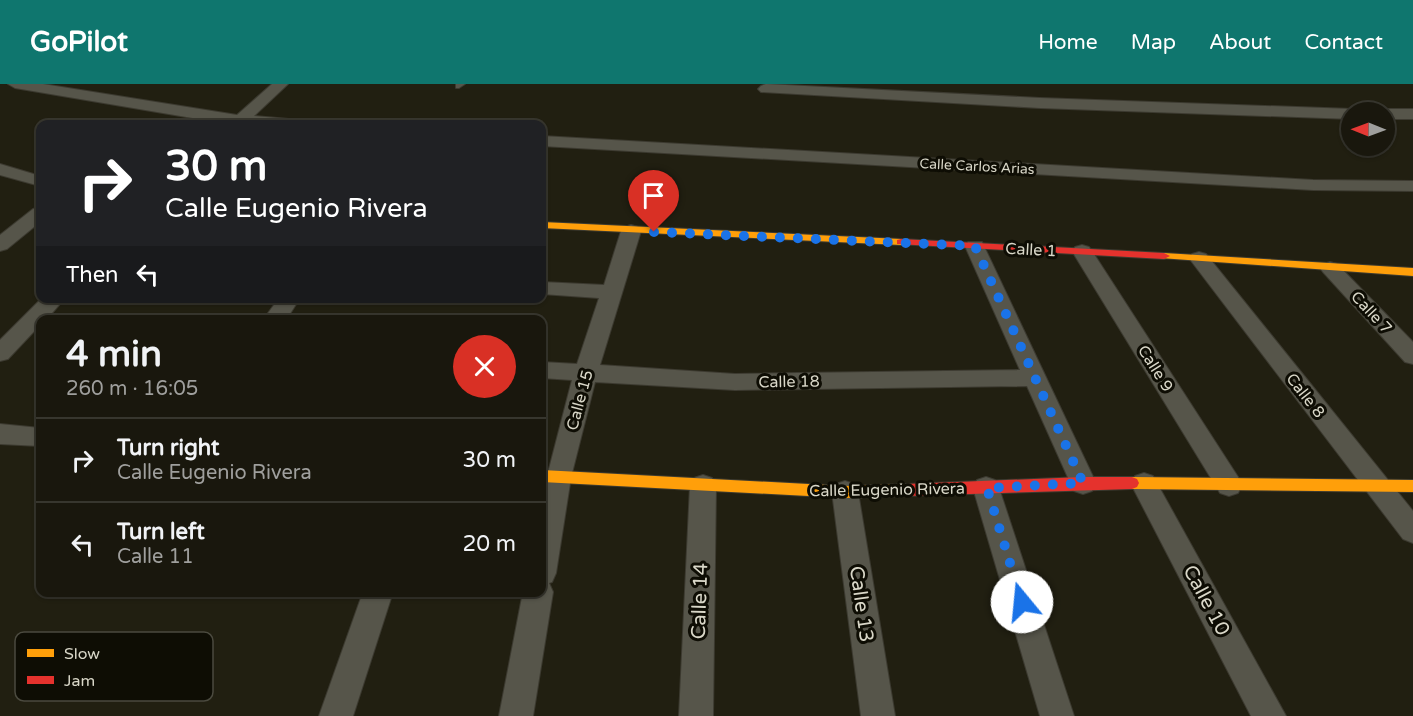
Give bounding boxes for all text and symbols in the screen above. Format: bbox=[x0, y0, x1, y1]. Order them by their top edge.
text: GoPilot bbox=[30, 25, 128, 59]
text: Home bbox=[1038, 30, 1098, 55]
text: Map bbox=[1131, 30, 1176, 55]
text: About bbox=[1209, 30, 1271, 55]
text: Contact bbox=[1304, 30, 1383, 55]
north arrow bbox=[1341, 102, 1395, 156]
map controls bbox=[1341, 102, 1395, 156]
text: 30 m bbox=[165, 141, 267, 192]
icon: right bbox=[66, 144, 144, 222]
street label: Calle Carlos Arias bbox=[919, 155, 1035, 178]
pin bbox=[628, 170, 679, 232]
icon: arrive bbox=[637, 179, 670, 212]
text: Calle Eugenio Rivera bbox=[165, 192, 428, 225]
street label: Calle 1 bbox=[1005, 239, 1057, 261]
icon: left bbox=[131, 258, 164, 291]
text: Then bbox=[66, 262, 119, 288]
street label: Calle 7 bbox=[1346, 287, 1396, 338]
text: 4 min bbox=[66, 333, 162, 376]
button: close bbox=[453, 335, 516, 398]
street label: Calle 9 bbox=[1133, 341, 1177, 396]
street label: Calle 15 bbox=[562, 368, 598, 433]
street label: Calle 8 bbox=[1282, 369, 1329, 422]
street label: Calle 18 bbox=[758, 371, 820, 393]
text: 260 m · 16:05 bbox=[66, 377, 198, 401]
text: Turn right bbox=[117, 435, 219, 461]
icon: right bbox=[66, 444, 99, 477]
text: 30 m bbox=[462, 447, 516, 473]
text: Calle Eugenio Rivera bbox=[117, 461, 312, 485]
street label: Calle Eugenio Rivera bbox=[809, 479, 965, 501]
text: Turn left bbox=[117, 519, 205, 545]
icon: left bbox=[66, 528, 99, 561]
text: 20 m bbox=[462, 531, 516, 557]
text: Calle 11 bbox=[117, 545, 194, 569]
street label: Calle 10 bbox=[1178, 561, 1235, 640]
street label: Calle 14 bbox=[687, 562, 713, 640]
street label: Calle 13 bbox=[844, 564, 878, 644]
position arrow bbox=[990, 570, 1054, 634]
legend bbox=[15, 632, 213, 701]
text: Slow bbox=[64, 644, 100, 664]
text: Jam bbox=[64, 671, 95, 691]

